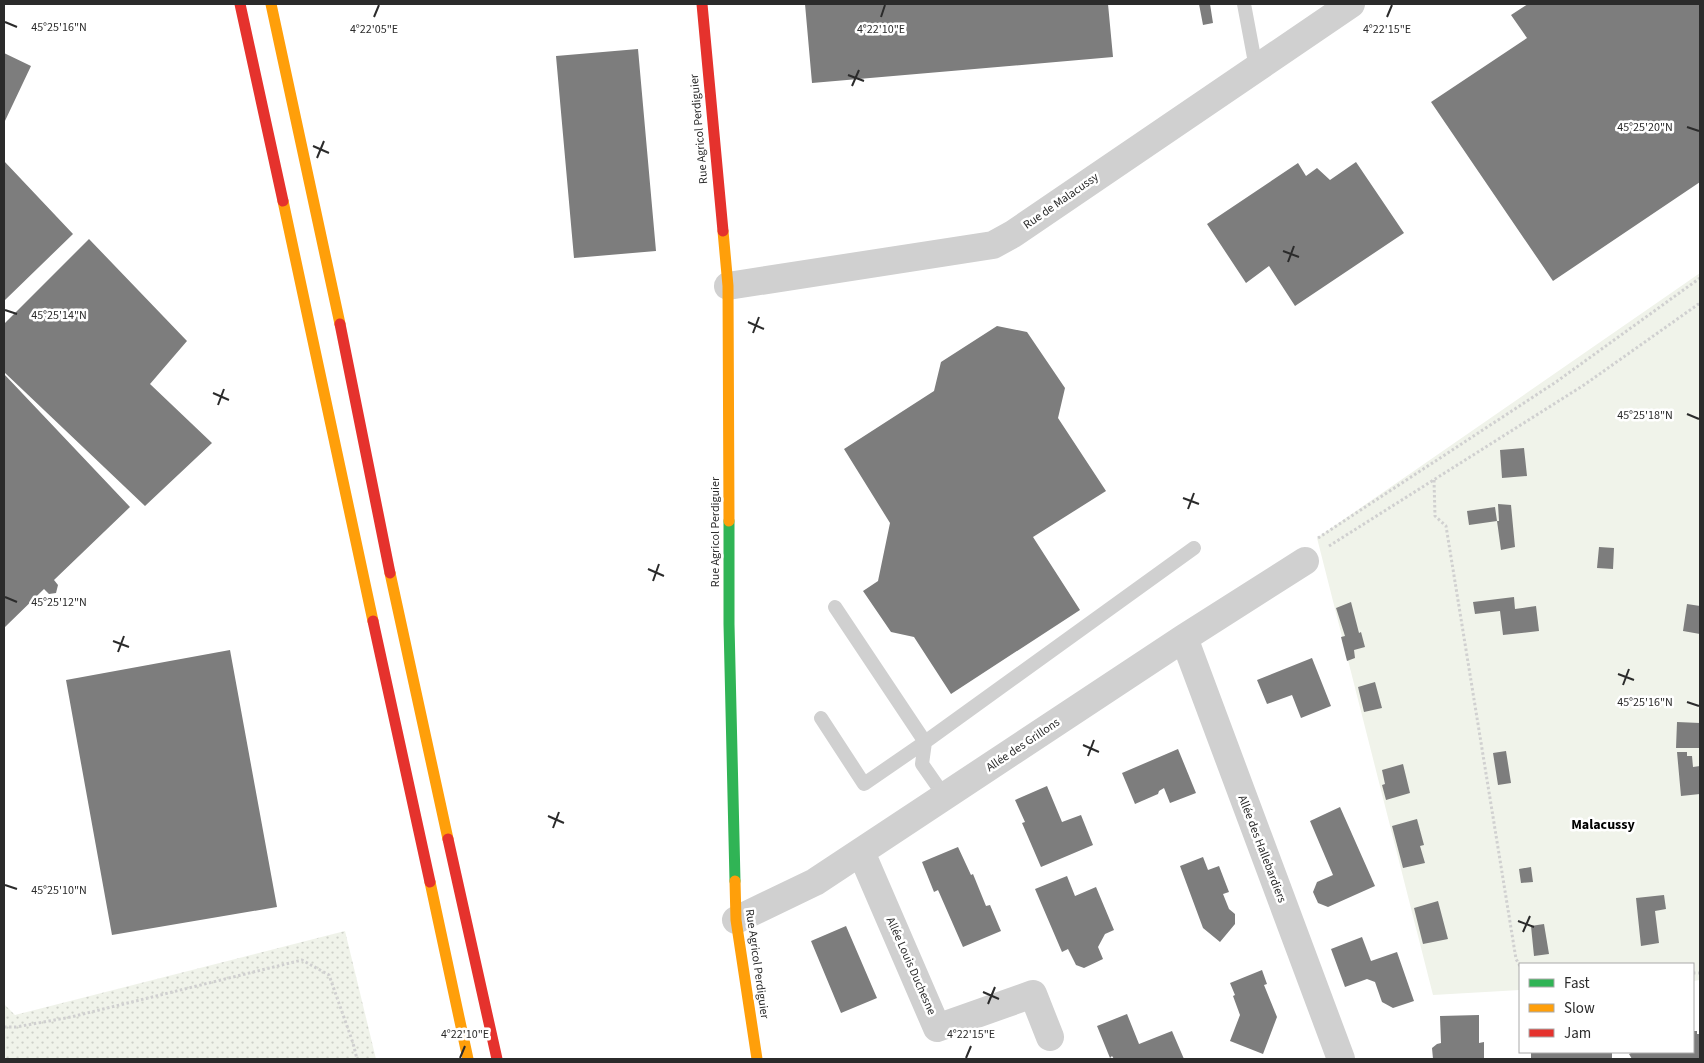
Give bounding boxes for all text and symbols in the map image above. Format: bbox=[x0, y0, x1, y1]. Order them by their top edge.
text: 45°25'16"N bbox=[31, 19, 87, 36]
text: 4°22'05"E bbox=[350, 21, 398, 38]
text: 4°22'10"E bbox=[857, 21, 905, 38]
text: 4°22'15"E bbox=[1363, 21, 1411, 38]
street label: Rue Agricol Perdiguier bbox=[686, 72, 712, 185]
text: 45°25'20"N bbox=[1617, 119, 1673, 136]
street label: Rue de Malacussy bbox=[1020, 168, 1102, 233]
text: 45°25'14"N bbox=[31, 307, 87, 324]
text: 45°25'18"N bbox=[1617, 407, 1673, 424]
street label: Rue Agricol Perdiguier bbox=[707, 476, 724, 587]
text: 45°25'12"N bbox=[31, 594, 87, 611]
text: 45°25'16"N bbox=[1617, 694, 1673, 711]
street label: Allée des Grillons bbox=[983, 714, 1063, 776]
street label: Allée des Hallebardiers bbox=[1234, 793, 1290, 905]
district label: Malacussy bbox=[1571, 815, 1636, 835]
text: 45°25'10"N bbox=[31, 882, 87, 899]
street label: Rue Agricol Perdiguier bbox=[741, 908, 773, 1021]
street label: Allée Louis Duchesne bbox=[882, 914, 940, 1018]
legend bbox=[1519, 963, 1694, 1053]
text: Fast bbox=[1564, 973, 1590, 994]
text: Slow bbox=[1564, 998, 1595, 1019]
text: Jam bbox=[1564, 1023, 1591, 1044]
text: 4°22'10"E bbox=[441, 1026, 489, 1043]
text: 4°22'15"E bbox=[947, 1026, 995, 1043]

